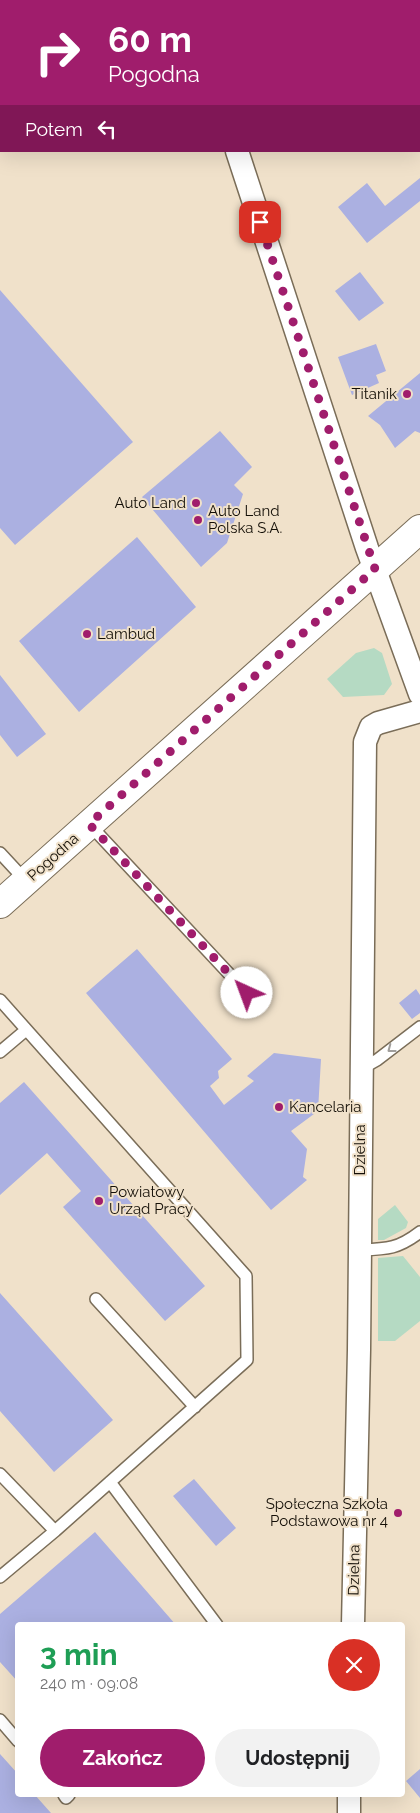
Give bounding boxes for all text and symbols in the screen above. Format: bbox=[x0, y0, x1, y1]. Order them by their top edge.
text: 60 m bbox=[108, 19, 192, 60]
icon: right bbox=[25, 20, 90, 85]
text: Pogodna bbox=[108, 61, 200, 87]
icon: left bbox=[93, 115, 121, 143]
text: Potem bbox=[25, 118, 83, 140]
pin bbox=[239, 201, 281, 243]
icon: arrive bbox=[246, 208, 274, 236]
place label: Titanik bbox=[351, 385, 397, 403]
marker: Titanik bbox=[401, 388, 413, 400]
place label: Auto Land bbox=[114, 494, 186, 512]
marker: Auto Land bbox=[190, 497, 202, 509]
place label: Auto Land Polska S.A. bbox=[208, 502, 282, 537]
marker: Auto Land Polska S.A. bbox=[192, 514, 204, 526]
place label: Lambud bbox=[97, 625, 155, 643]
marker: Lambud bbox=[81, 628, 93, 640]
street label: Pogodna bbox=[24, 829, 82, 885]
position arrow bbox=[220, 966, 272, 1018]
one-way arrow bbox=[387, 1043, 397, 1052]
place label: Kancelaria bbox=[289, 1098, 362, 1116]
marker: Kancelaria bbox=[273, 1101, 285, 1113]
street label: Dzielna bbox=[351, 1124, 369, 1176]
place label: Powiatowy Urząd Pracy bbox=[109, 1183, 193, 1218]
marker: Powiatowy Urząd Pracy bbox=[93, 1195, 105, 1207]
place label: Społeczna Szkoła Podstawowa nr 4 bbox=[266, 1495, 388, 1530]
marker: Społeczna Szkoła Podstawowa nr 4 bbox=[392, 1507, 404, 1519]
street label: Dzielna bbox=[345, 1544, 363, 1596]
text: 3 min bbox=[40, 1637, 118, 1672]
button: close bbox=[328, 1639, 380, 1691]
text: 240 m · 09:08 bbox=[40, 1674, 138, 1693]
button: Zakończ bbox=[40, 1729, 205, 1787]
button: Udostępnij bbox=[215, 1729, 380, 1787]

